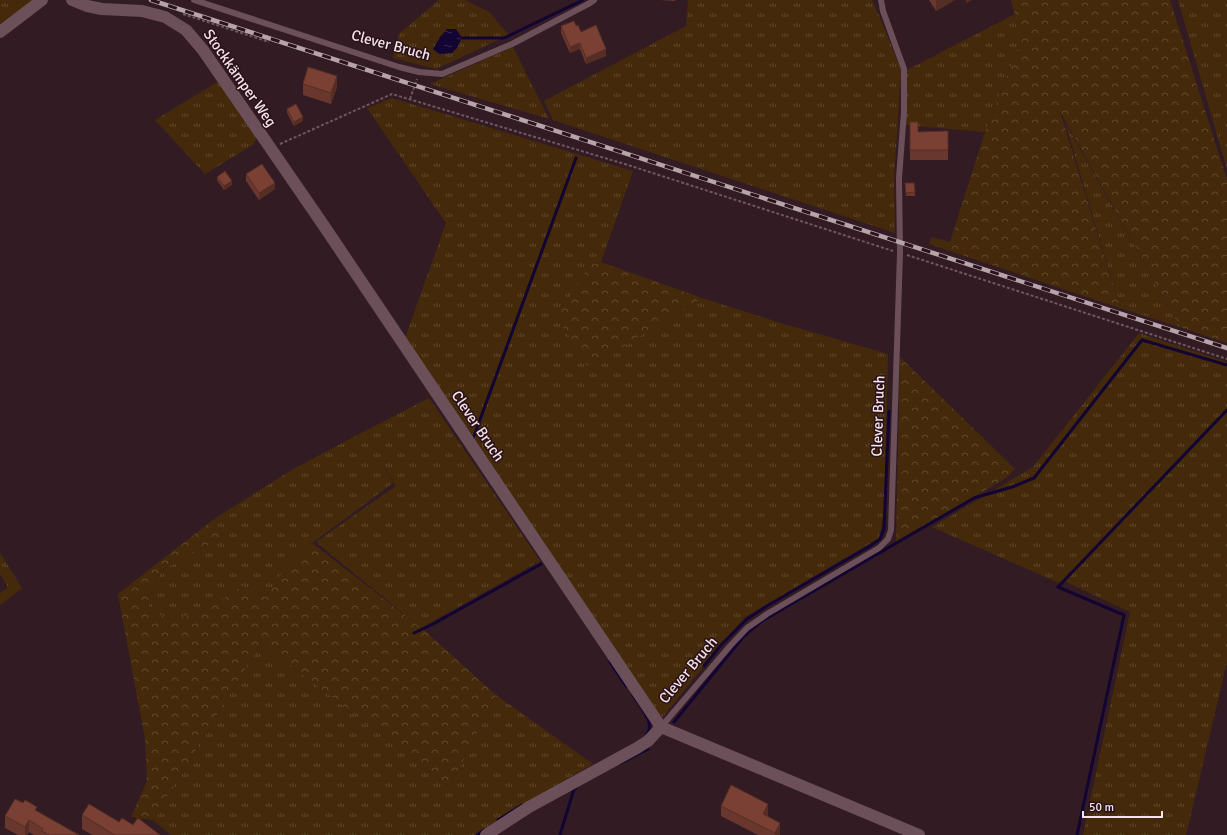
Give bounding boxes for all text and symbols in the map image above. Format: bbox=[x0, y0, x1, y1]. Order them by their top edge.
street label: Stockkämper Weg bbox=[200, 26, 280, 130]
street label: Clever Bruch bbox=[349, 26, 433, 64]
street label: Clever Bruch bbox=[868, 375, 888, 457]
street label: Clever Bruch bbox=[448, 387, 508, 465]
street label: Clever Bruch bbox=[655, 633, 721, 707]
scale bar bbox=[1083, 793, 1162, 819]
text: 50 m bbox=[1089, 800, 1114, 815]

